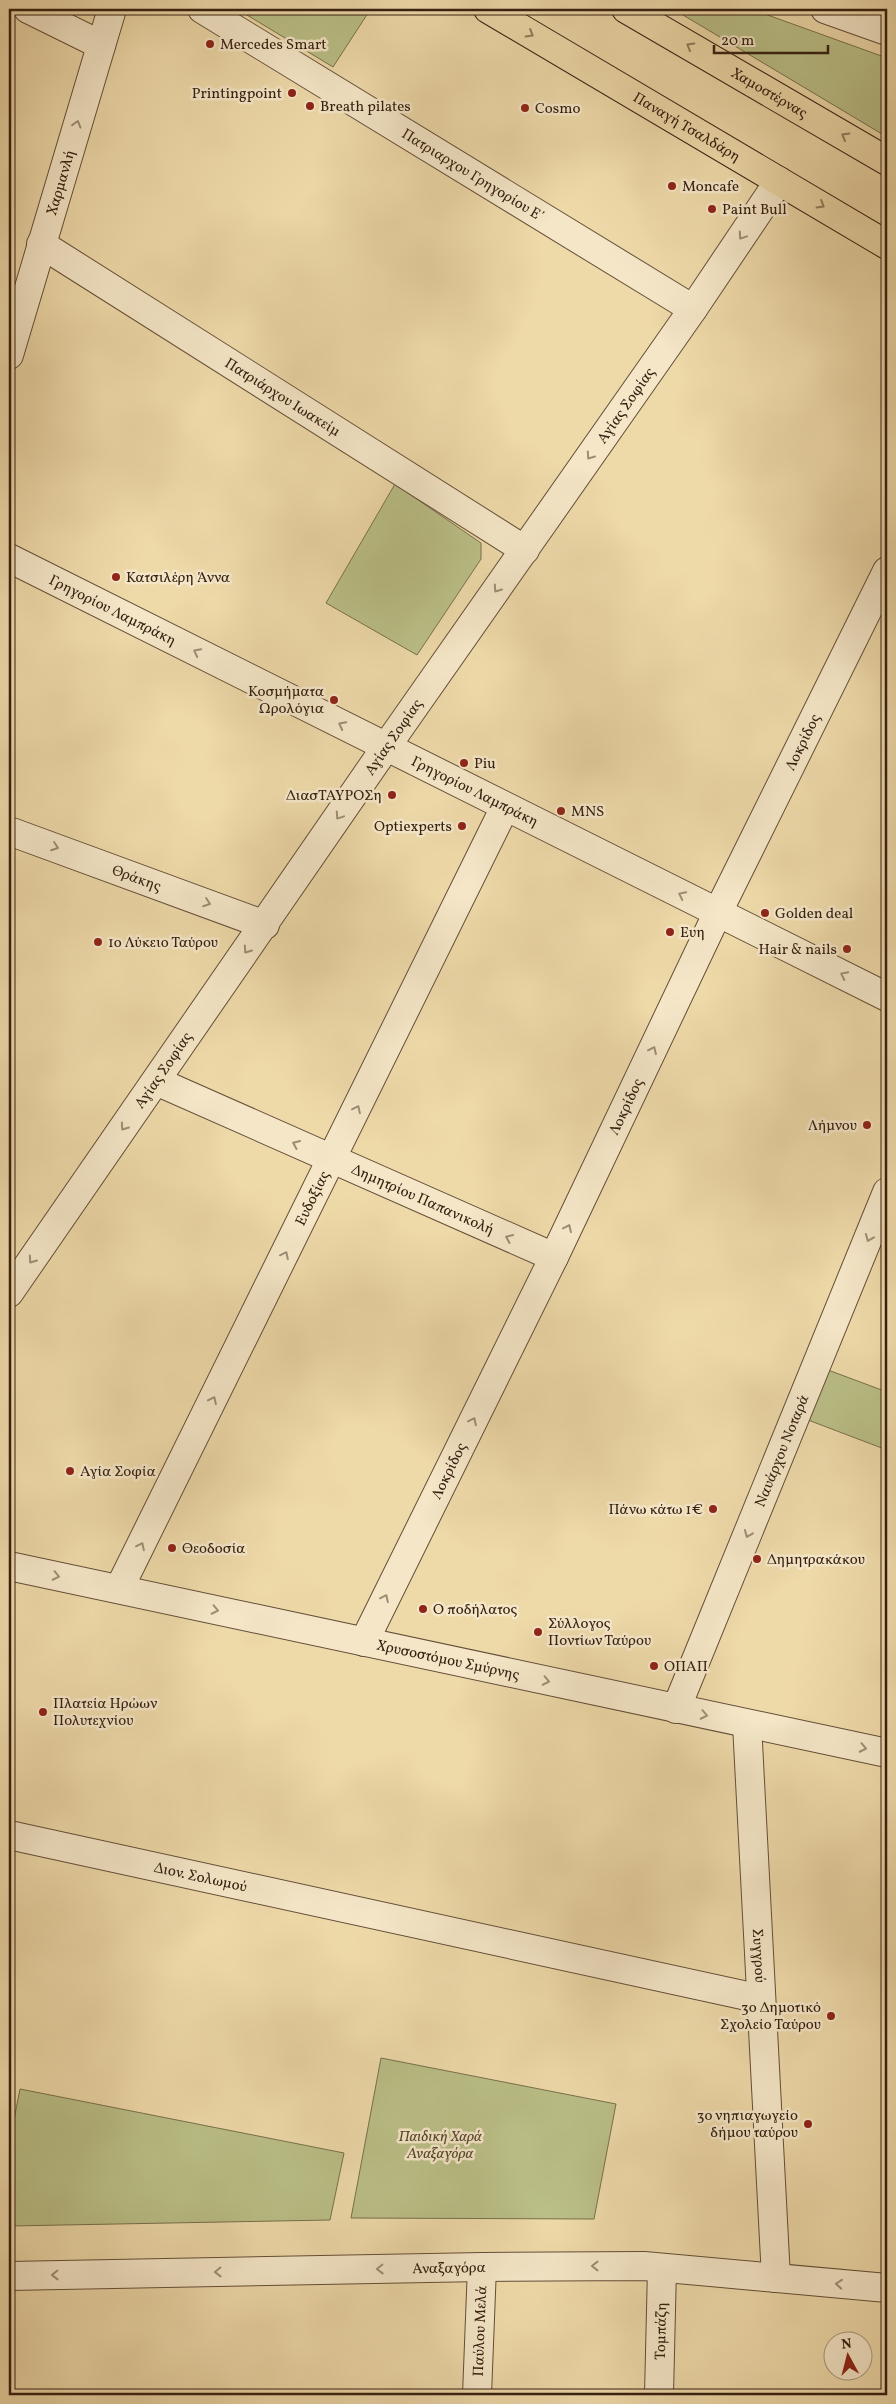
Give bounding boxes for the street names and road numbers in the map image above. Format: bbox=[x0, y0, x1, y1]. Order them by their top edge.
street label: Χαμοστέρνας bbox=[727, 63, 811, 124]
street label: Παναγή Τσαλδάρη bbox=[628, 88, 744, 168]
street label: Πατριαρχου Γρηγορίου Ε΄ bbox=[397, 124, 548, 228]
street label: Χαρμανλή bbox=[42, 148, 81, 218]
street label: Πατριάρχου Ιωακείμ bbox=[220, 354, 344, 443]
street label: Αγίας Σοφίας bbox=[593, 363, 661, 448]
street label: Γρηγορίου Λαμπράκη bbox=[45, 571, 179, 652]
street label: Αγίας Σοφίας bbox=[360, 695, 429, 780]
street label: Λοκρίδος bbox=[781, 711, 827, 775]
street label: Γρηγορίου Λαμπράκη bbox=[407, 752, 542, 833]
street label: Θράκης bbox=[108, 861, 164, 898]
street label: Αγίας Σοφίας bbox=[130, 1028, 198, 1113]
street label: Λοκρίδος bbox=[604, 1075, 650, 1139]
street label: Δημητρίου Παπανικολή bbox=[348, 1160, 497, 1241]
street label: Ευδοξίας bbox=[291, 1167, 336, 1230]
street label: Ναυάρχου Νοταρά bbox=[750, 1392, 815, 1511]
street label: Λοκρίδος bbox=[427, 1439, 473, 1503]
street label: Χρυσοστόμου Σμύρνης bbox=[374, 1636, 522, 1687]
street label: Διον. Σολωμού bbox=[152, 1858, 249, 1899]
street label: Συγγρού bbox=[746, 1928, 770, 1983]
street label: Αναξαγόρα bbox=[412, 2258, 486, 2280]
street label: Παύλου Μελά bbox=[469, 2285, 493, 2377]
street label: Τομπάζη bbox=[651, 2302, 673, 2360]

